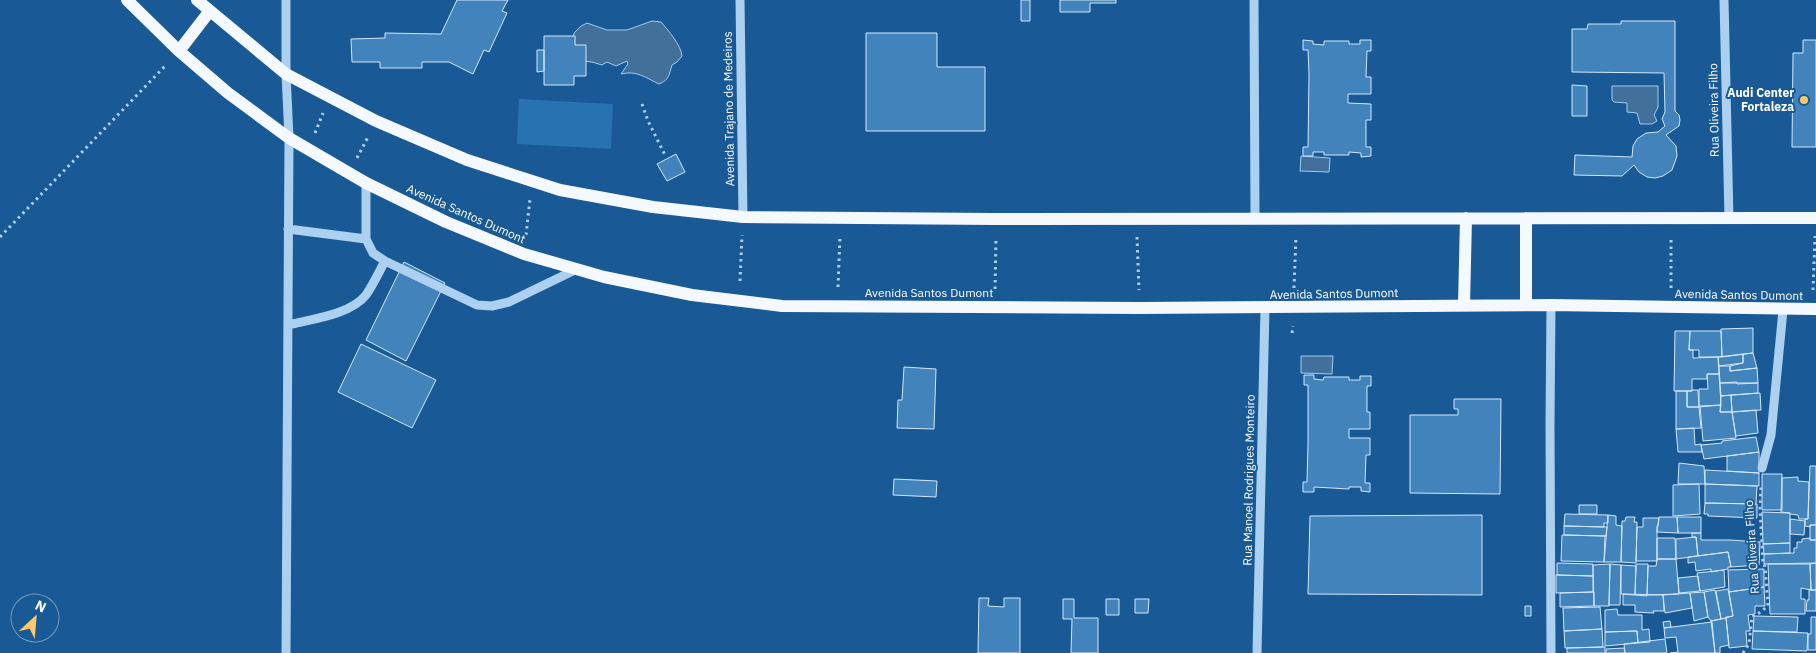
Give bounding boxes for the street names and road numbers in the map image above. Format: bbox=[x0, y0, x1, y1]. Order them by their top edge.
street label: Avenida Trajano de Medeiros bbox=[720, 31, 737, 187]
street label: Rua Oliveira Filho bbox=[1705, 63, 1722, 157]
street label: Avenida Santos Dumont bbox=[404, 181, 528, 247]
street label: Avenida Santos Dumont bbox=[865, 285, 993, 300]
street label: Avenida Santos Dumont bbox=[1270, 285, 1398, 302]
street label: Avenida Santos Dumont bbox=[1675, 286, 1803, 303]
street label: Rua Manoel Rodrigues Monteiro bbox=[1240, 394, 1257, 566]
street label: Rua Oliveira Filho bbox=[1741, 499, 1762, 594]

